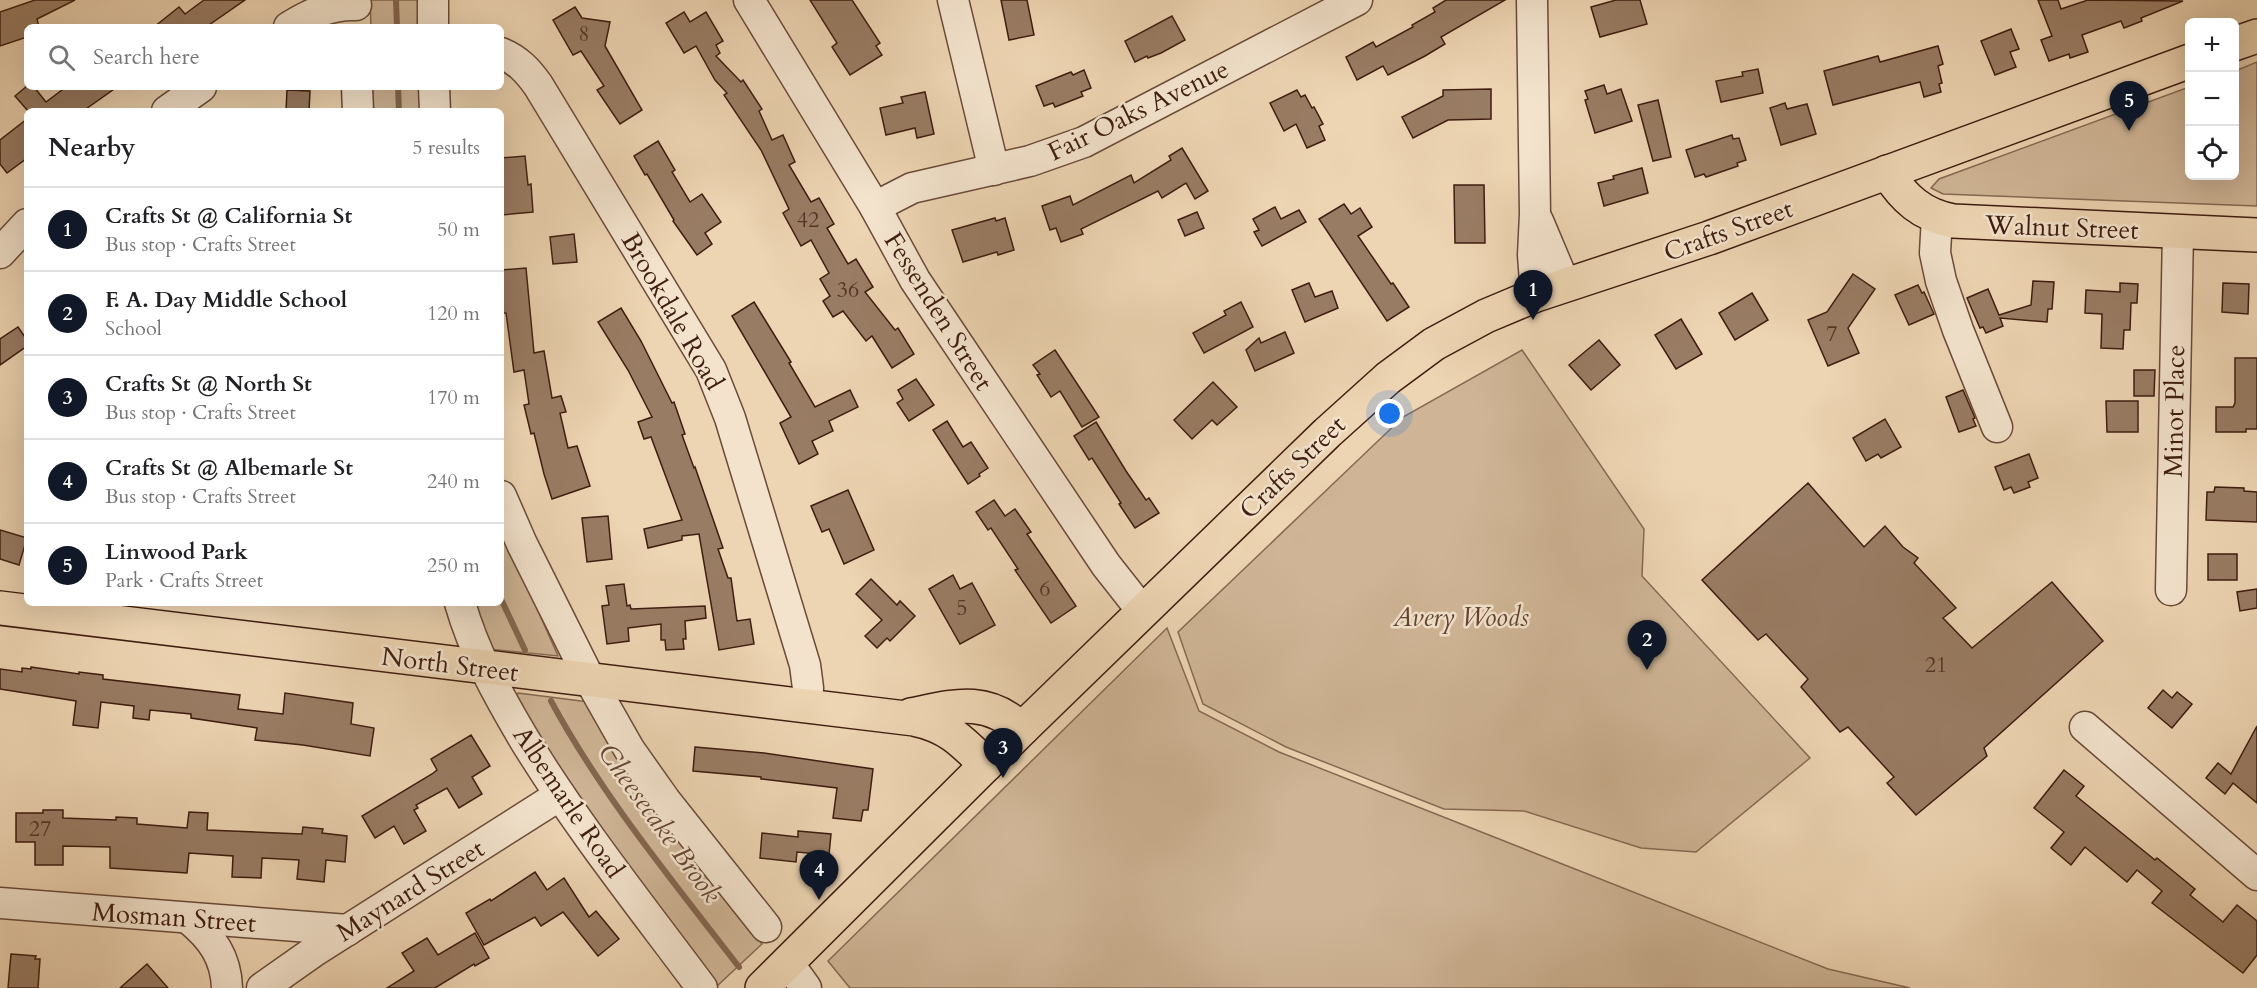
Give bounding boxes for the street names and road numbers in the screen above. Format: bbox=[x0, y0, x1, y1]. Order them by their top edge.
street label: Fair Oaks Avenue bbox=[1042, 51, 1235, 169]
street label: Crafts Street bbox=[1659, 191, 1798, 270]
street label: Walnut Street bbox=[1984, 207, 2139, 248]
street label: Fessenden Street bbox=[876, 225, 1001, 397]
street label: Brookdale Road bbox=[613, 226, 732, 397]
street label: Minot Place bbox=[2156, 344, 2193, 478]
street label: Crafts Street bbox=[1232, 408, 1353, 527]
street label: North Street bbox=[379, 639, 520, 690]
street label: Albemarle Road bbox=[505, 719, 632, 885]
street label: Maynard Street bbox=[330, 831, 491, 950]
street label: Mosman Street bbox=[91, 894, 257, 941]

